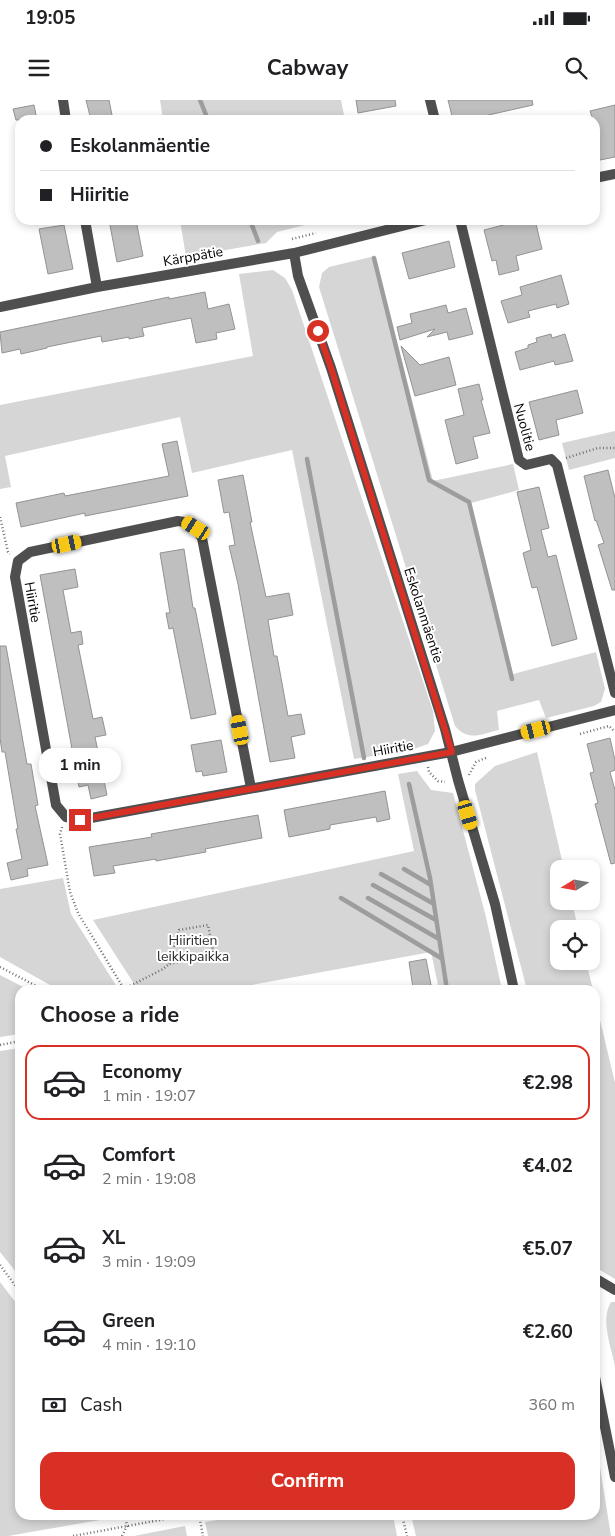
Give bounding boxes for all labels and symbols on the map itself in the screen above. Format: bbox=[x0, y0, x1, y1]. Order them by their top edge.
street label: Kärppätie bbox=[162, 242, 225, 271]
route start bbox=[307, 320, 329, 342]
street label: Nuolitie bbox=[509, 401, 540, 453]
car bbox=[179, 514, 212, 542]
car bbox=[50, 534, 83, 554]
street label: Eskolanmäentie bbox=[399, 565, 448, 665]
street label: Hiiritie bbox=[20, 580, 45, 624]
car bbox=[229, 714, 250, 746]
car bbox=[519, 719, 552, 741]
street label: Hiiritie bbox=[371, 736, 415, 761]
callout: 1 min bbox=[39, 748, 121, 782]
car bbox=[456, 798, 479, 832]
route end bbox=[69, 809, 91, 831]
north arrow bbox=[550, 860, 600, 910]
park label: Hiiritien leikkipaikka bbox=[157, 931, 229, 966]

